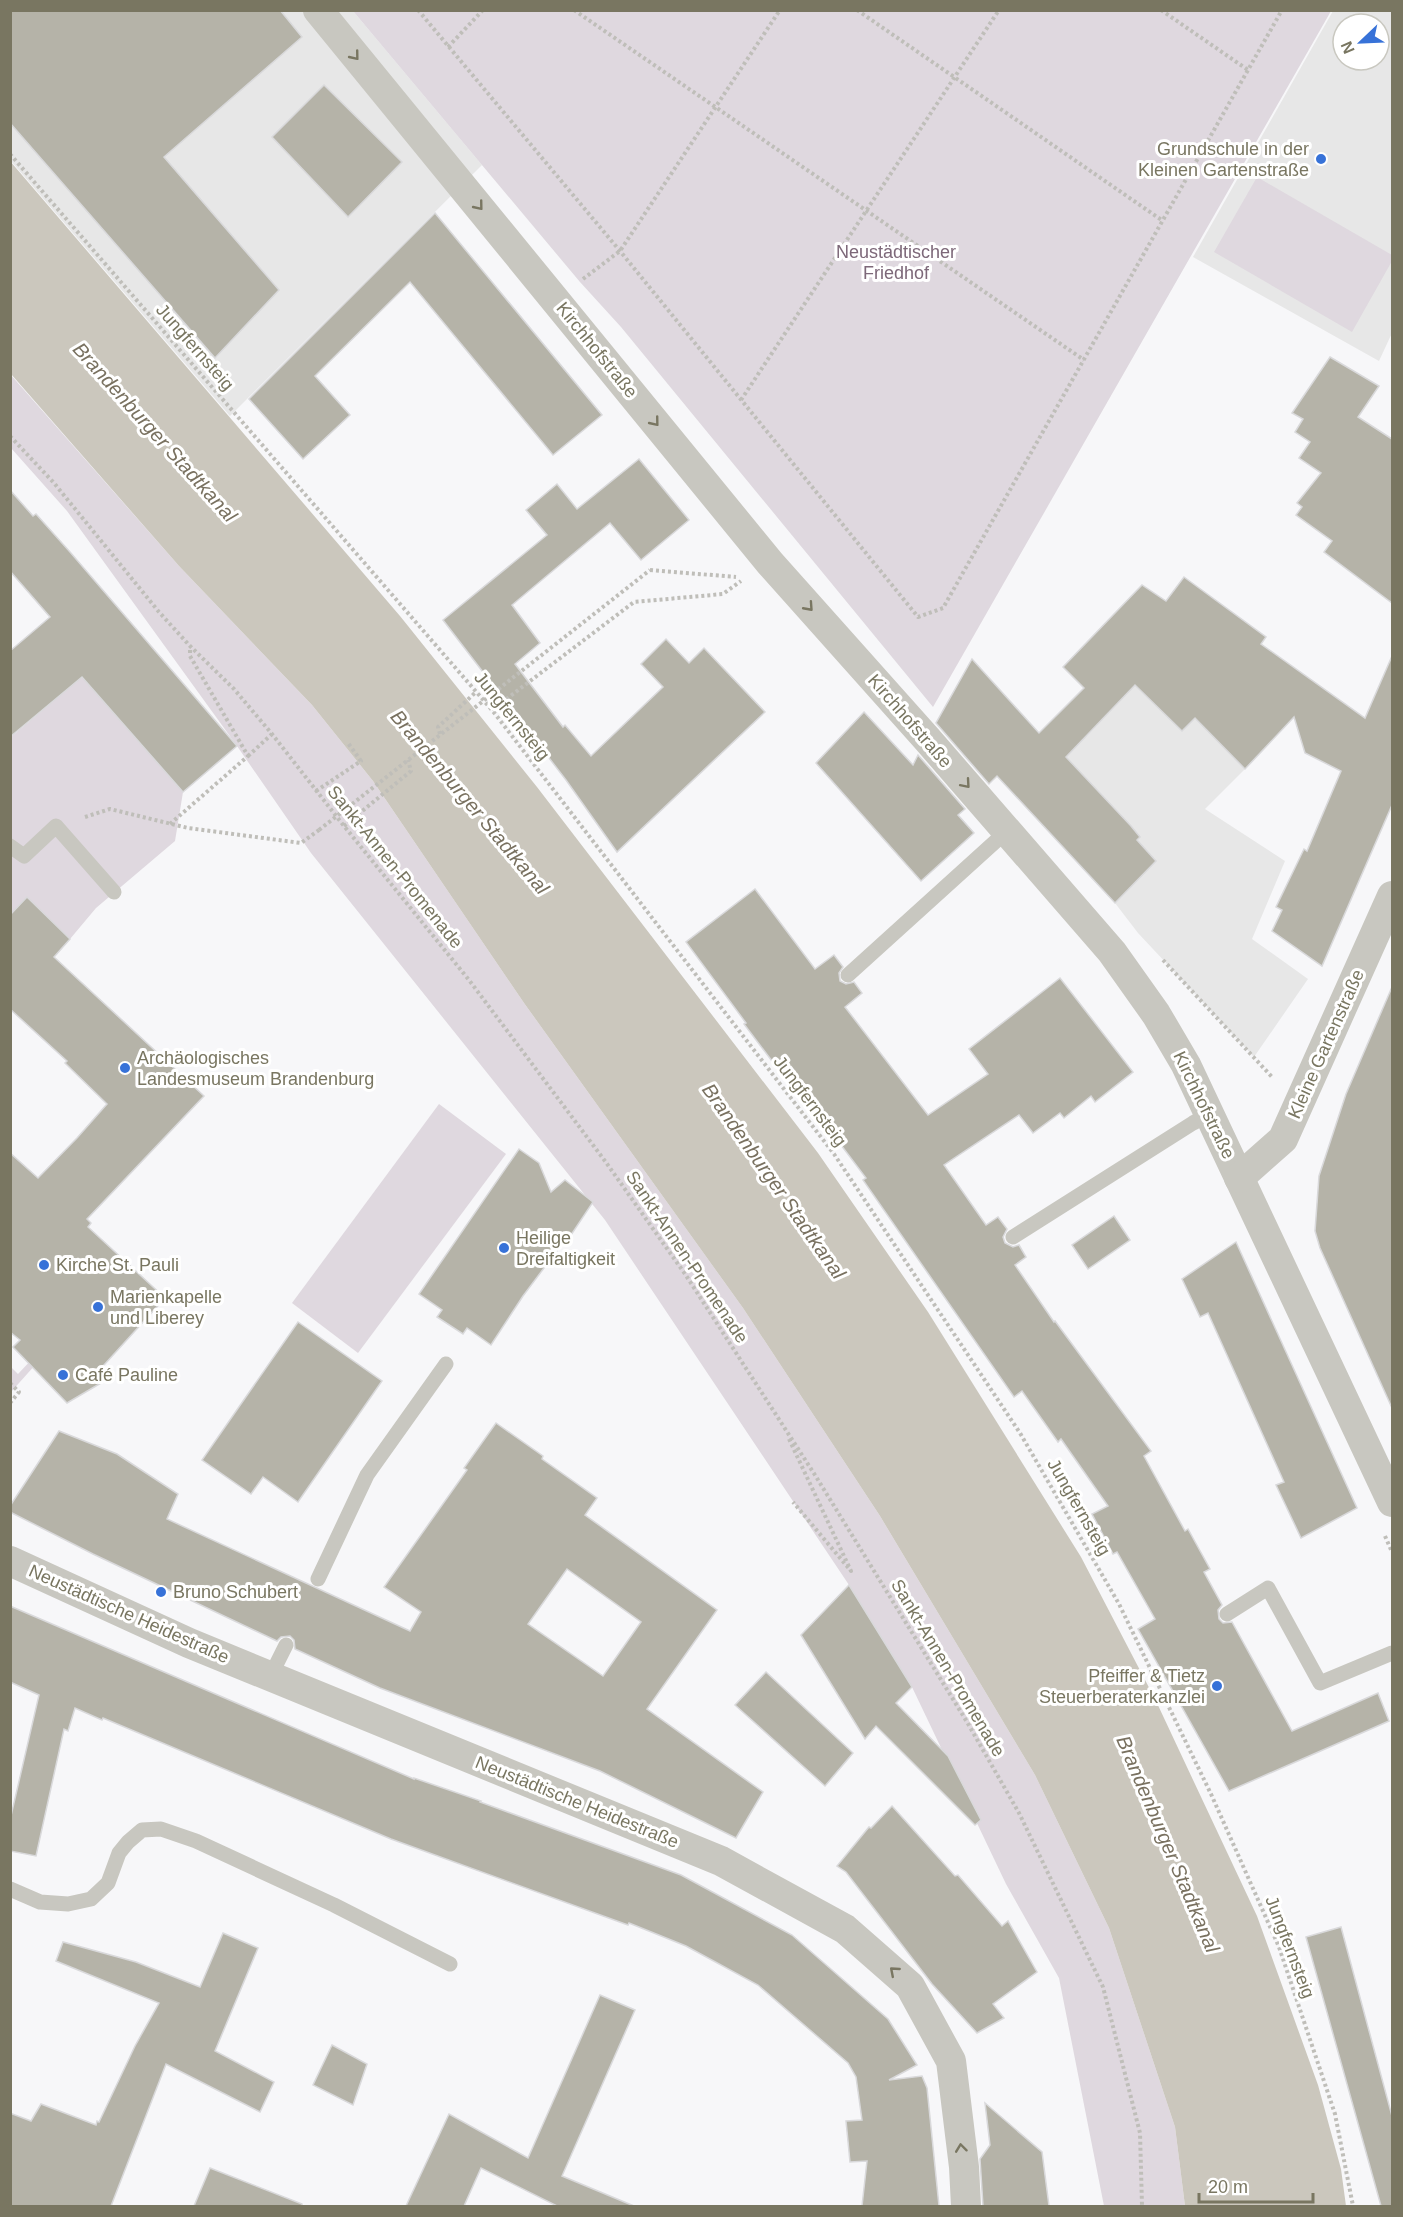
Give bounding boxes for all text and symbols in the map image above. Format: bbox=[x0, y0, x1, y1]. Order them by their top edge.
north arrow bbox=[1331, 12, 1391, 72]
text: N bbox=[1338, 39, 1358, 56]
one-way arrow bbox=[347, 49, 358, 60]
place label: Grundschule in der Kleinen Gartenstraße bbox=[1138, 139, 1309, 180]
marker: Grundschule in der Kleinen Gartenstraße bbox=[1314, 152, 1328, 166]
one-way arrow bbox=[471, 199, 482, 210]
park label: Neustädtischer Friedhof bbox=[836, 242, 956, 283]
street label: Kirchhofstraße bbox=[552, 298, 642, 402]
street label: Jungfernsteig bbox=[152, 300, 238, 394]
water label: Brandenburger Stadtkanal bbox=[69, 338, 242, 527]
one-way arrow bbox=[648, 415, 659, 426]
one-way arrow bbox=[802, 600, 813, 611]
street label: Jungfernsteig bbox=[470, 668, 554, 764]
street label: Kirchhofstraße bbox=[864, 670, 956, 772]
water label: Brandenburger Stadtkanal bbox=[387, 705, 554, 899]
one-way arrow bbox=[959, 777, 970, 788]
street label: Sankt-Annen-Promenade bbox=[323, 782, 467, 952]
street label: Kleine Gartenstraße bbox=[1284, 966, 1368, 1122]
place label: Archäologisches Landesmuseum Brandenburg bbox=[137, 1048, 374, 1089]
street label: Kirchhofstraße bbox=[1169, 1048, 1239, 1162]
street label: Jungfernsteig bbox=[769, 1052, 851, 1150]
marker: Archäologisches Landesmuseum Brandenburg bbox=[118, 1061, 132, 1075]
water label: Brandenburger Stadtkanal bbox=[698, 1079, 850, 1283]
street label: Sankt-Annen-Promenade bbox=[622, 1167, 752, 1347]
place label: Heilige Dreifaltigkeit bbox=[516, 1228, 615, 1269]
marker: Heilige Dreifaltigkeit bbox=[497, 1241, 511, 1255]
place label: Kirche St. Pauli bbox=[56, 1255, 179, 1275]
marker: Kirche St. Pauli bbox=[37, 1258, 51, 1272]
place label: Marienkapelle und Liberey bbox=[110, 1287, 222, 1328]
marker: Marienkapelle und Liberey bbox=[91, 1300, 105, 1314]
place label: Café Pauline bbox=[75, 1365, 178, 1385]
marker: Café Pauline bbox=[56, 1368, 70, 1382]
street label: Jungfernsteig bbox=[1043, 1455, 1115, 1559]
street label: Neustädtische Heidestraße bbox=[26, 1561, 232, 1667]
street label: Sankt-Annen-Promenade bbox=[887, 1576, 1009, 1760]
place label: Bruno Schubert bbox=[173, 1582, 298, 1602]
marker: Bruno Schubert bbox=[154, 1585, 168, 1599]
place label: Pfeiffer & Tietz Steuerberaterkanzlei bbox=[1039, 1666, 1205, 1707]
marker: Pfeiffer & Tietz Steuerberaterkanzlei bbox=[1210, 1679, 1224, 1693]
water label: Brandenburger Stadtkanal bbox=[1112, 1732, 1224, 1956]
street label: Neustädtische Heidestraße bbox=[473, 1752, 681, 1852]
street label: Jungfernsteig bbox=[1261, 1893, 1319, 2001]
one-way arrow bbox=[890, 1968, 901, 1979]
one-way arrow bbox=[956, 2144, 968, 2153]
scale bar bbox=[1199, 2166, 1313, 2204]
text: 20 m bbox=[1208, 2177, 1248, 2197]

